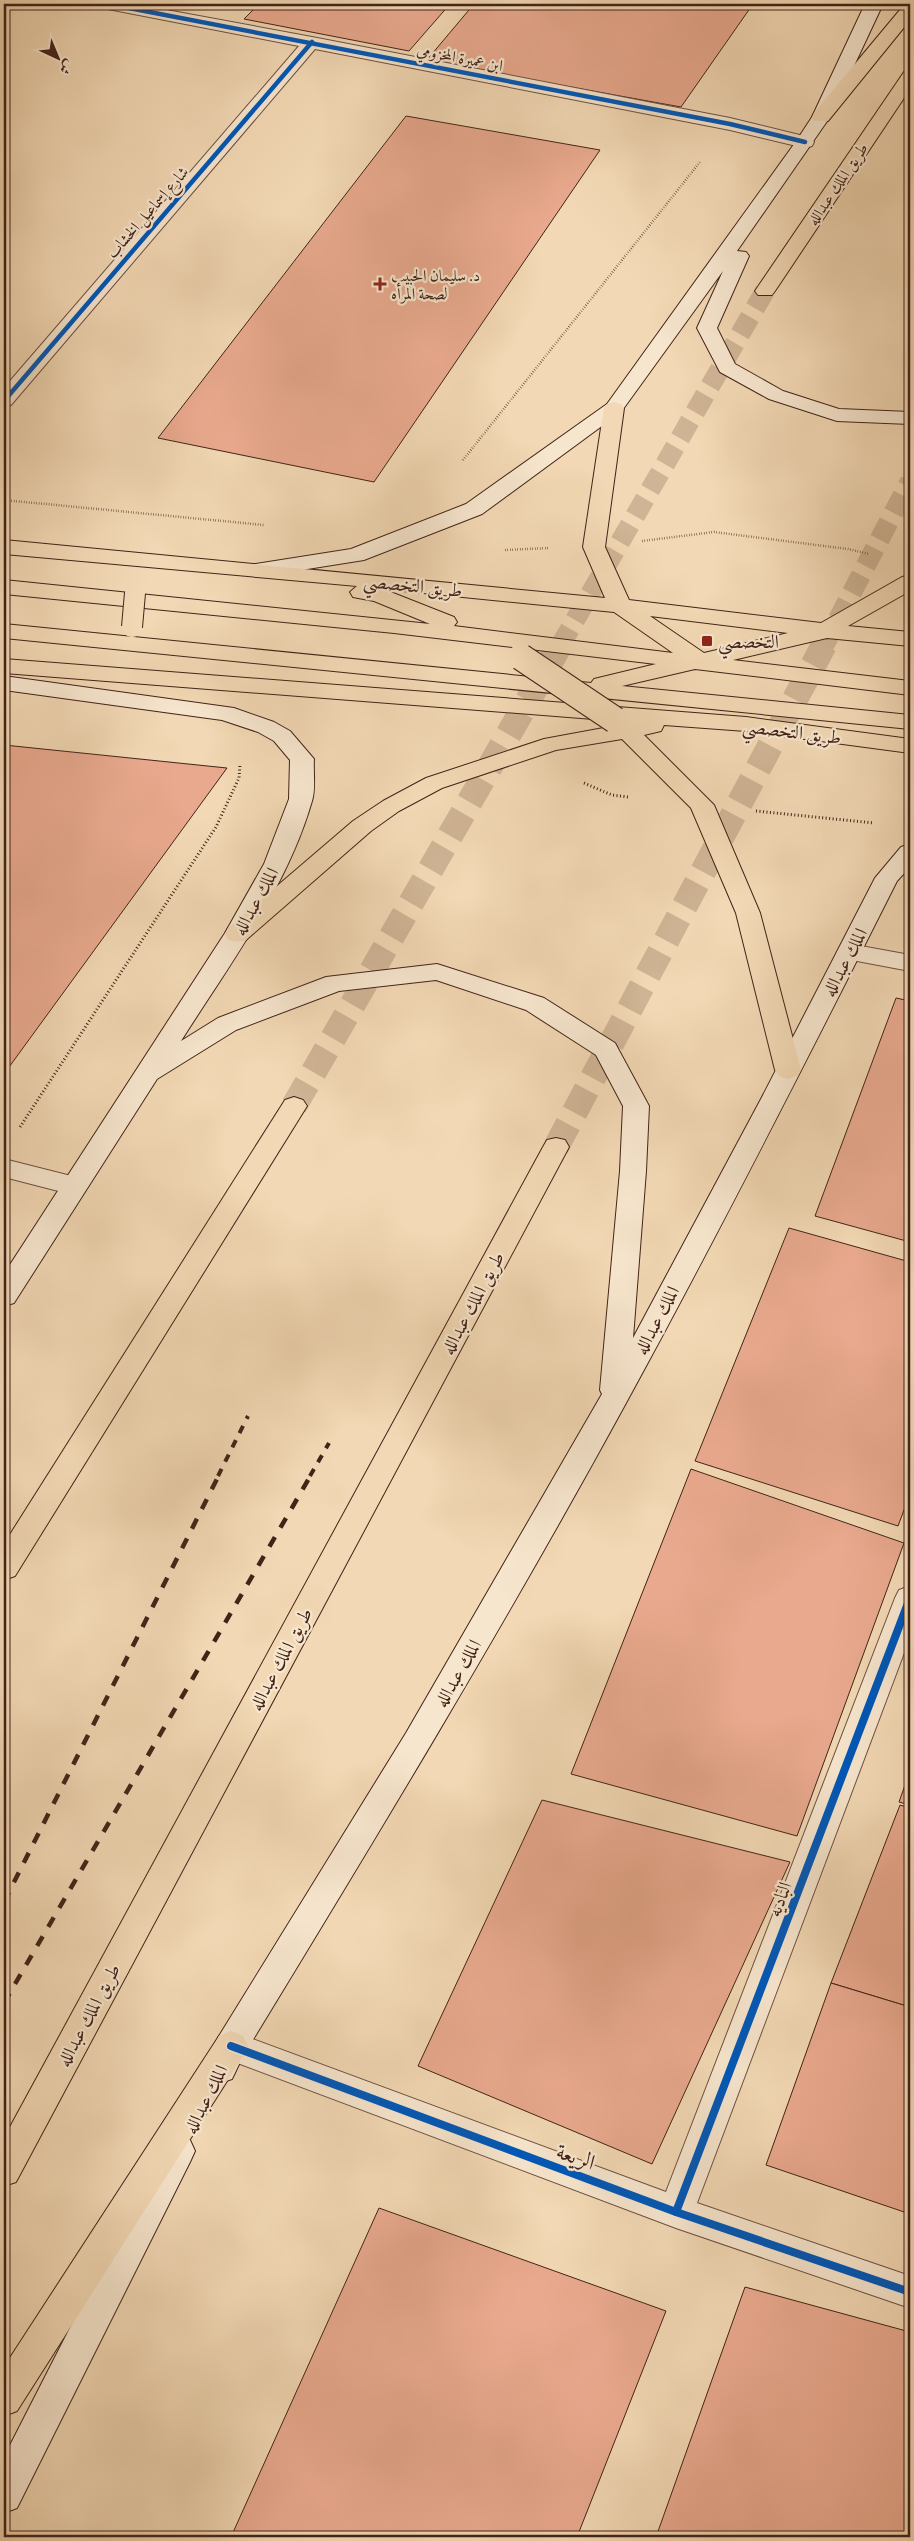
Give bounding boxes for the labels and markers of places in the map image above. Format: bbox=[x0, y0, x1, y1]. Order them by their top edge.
place label: د. سليمان الحبيب لصحة المرأه bbox=[391, 265, 480, 304]
marker: د. سليمان الحبيب لصحة المرأه bbox=[373, 277, 387, 291]
place label: التخصصي bbox=[718, 629, 779, 659]
marker: التخصصي bbox=[700, 634, 714, 648]

